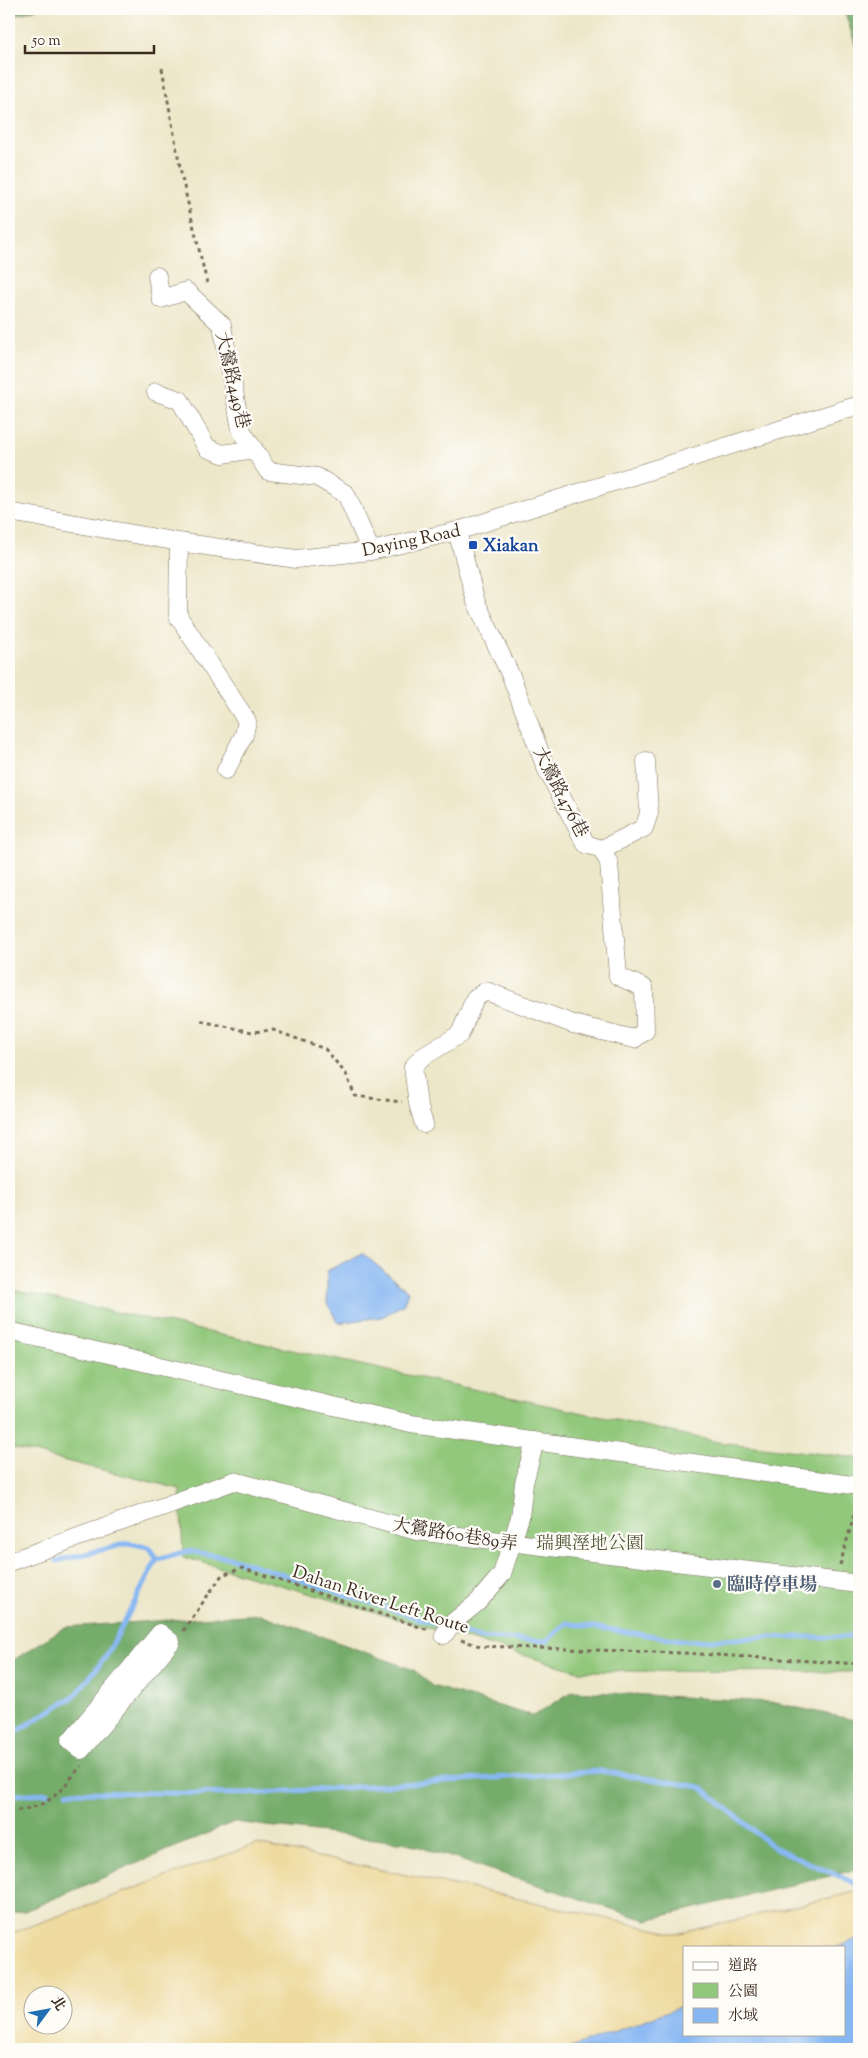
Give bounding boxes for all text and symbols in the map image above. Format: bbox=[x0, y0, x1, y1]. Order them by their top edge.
scale bar bbox=[25, 22, 154, 54]
text: 50 m bbox=[31, 31, 61, 52]
street label: 大鶯路449巷 bbox=[207, 329, 255, 431]
street label: Daying Road bbox=[360, 519, 463, 565]
place label: Xiakan bbox=[483, 534, 539, 560]
marker: Xiakan bbox=[467, 539, 479, 551]
street label: 大鶯路476巷 bbox=[525, 743, 593, 843]
street label: 大鶯路60巷89弄 bbox=[390, 1513, 519, 1559]
park label: 瑞興溼地公園 bbox=[536, 1532, 644, 1558]
street label: Dahan River Left Route bbox=[289, 1560, 472, 1642]
place label: 臨時停車場 bbox=[727, 1573, 817, 1599]
marker: 臨時停車場 bbox=[711, 1578, 723, 1590]
legend bbox=[683, 1946, 846, 2036]
text: 道路 bbox=[728, 1956, 758, 1977]
text: 公園 bbox=[728, 1982, 758, 2003]
north arrow bbox=[22, 1986, 72, 2036]
text: 北 bbox=[45, 1993, 70, 2015]
text: 水域 bbox=[728, 2006, 758, 2027]

